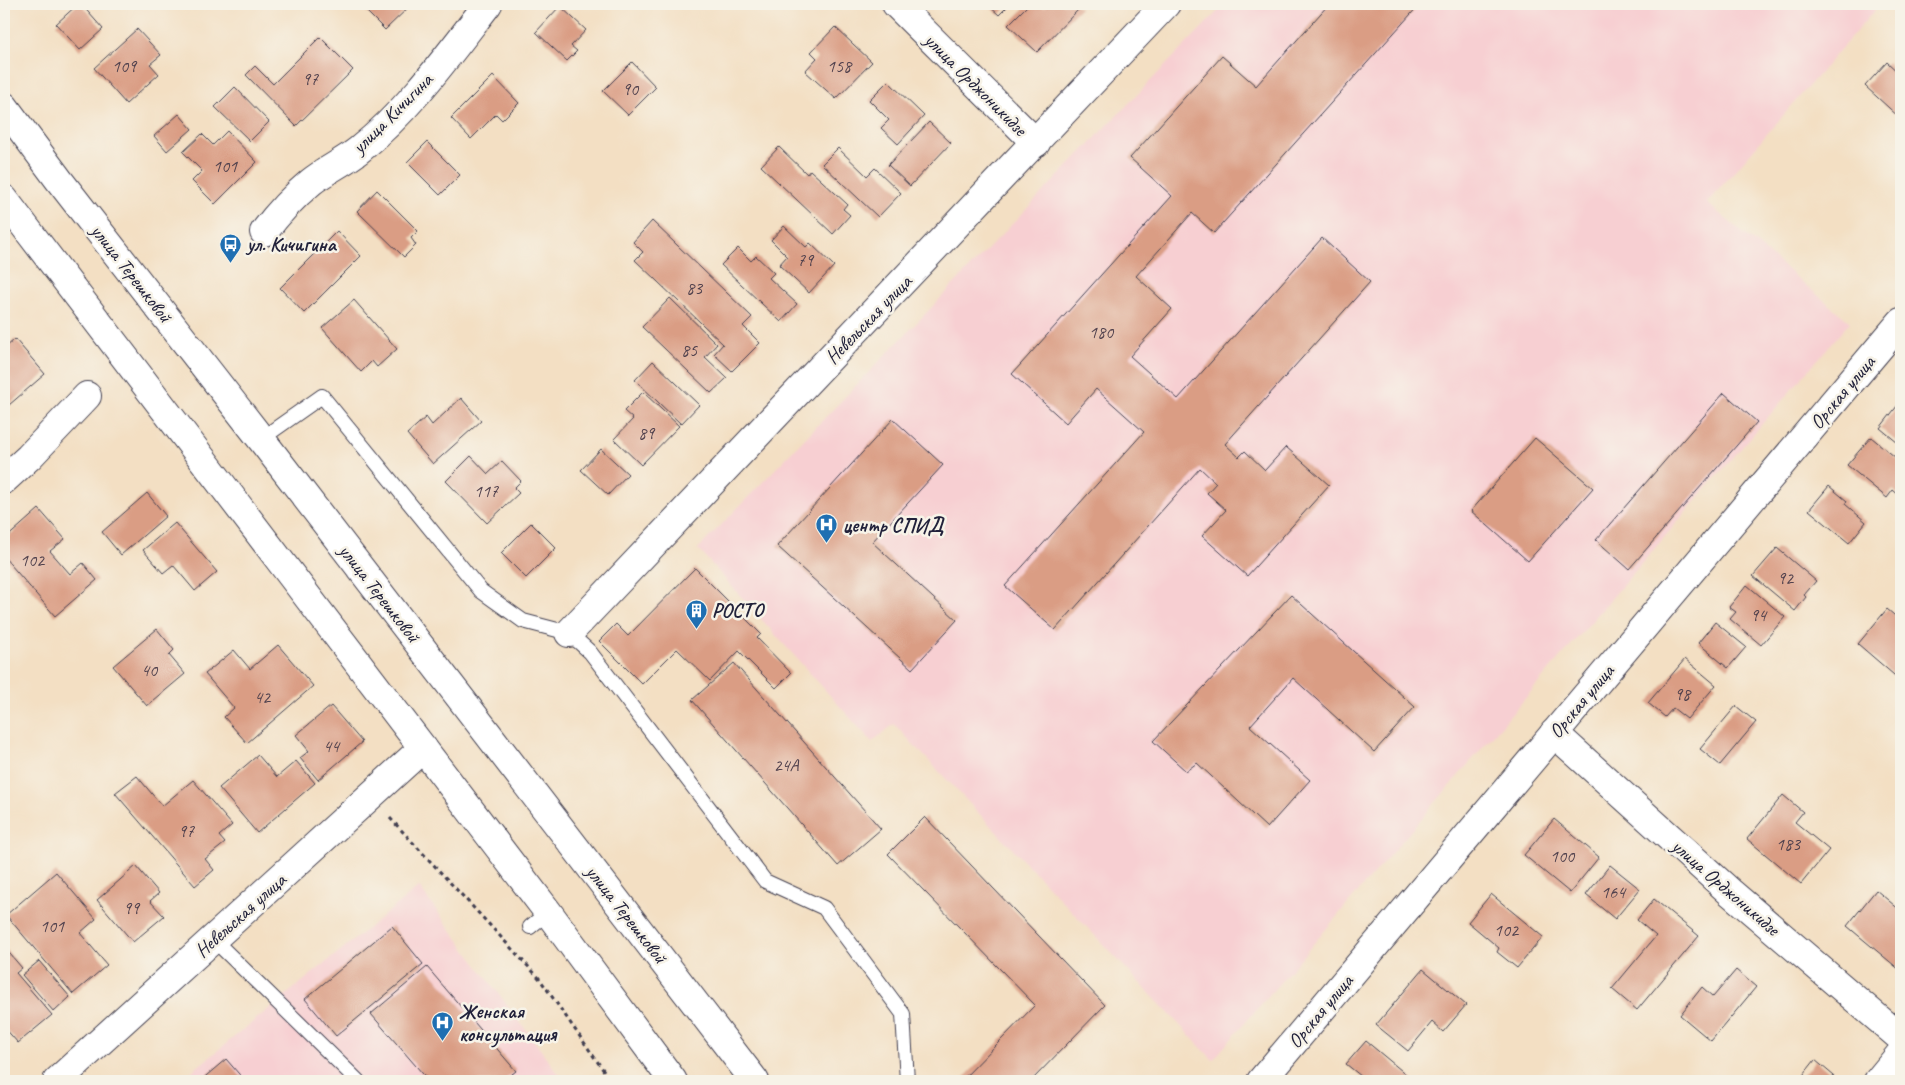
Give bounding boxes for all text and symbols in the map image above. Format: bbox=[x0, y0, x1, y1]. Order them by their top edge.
street label: улица Орджоникидзе bbox=[918, 27, 1033, 142]
house number: 109 bbox=[112, 55, 138, 77]
house number: 158 bbox=[827, 55, 853, 77]
street label: улица Кичигина bbox=[346, 67, 439, 160]
house number: 97 bbox=[302, 68, 319, 90]
house number: 90 bbox=[622, 78, 640, 100]
house number: 101 bbox=[213, 155, 238, 177]
street label: улица Терешковой bbox=[85, 218, 179, 329]
bus stop icon: ул. Кичигина bbox=[219, 232, 243, 263]
place label: ул. Кичигина bbox=[245, 232, 338, 257]
house number: 79 bbox=[797, 249, 815, 271]
street label: Невельская улица bbox=[820, 269, 918, 369]
house number: 83 bbox=[686, 277, 704, 299]
house number: 180 bbox=[1089, 321, 1115, 343]
house number: 85 bbox=[681, 339, 698, 361]
street label: Орская улица bbox=[1804, 349, 1882, 434]
house number: 89 bbox=[638, 422, 656, 444]
house number: 117 bbox=[474, 480, 499, 502]
hospital icon: центр СПИД bbox=[815, 513, 839, 544]
place label: центр СПИД bbox=[843, 513, 945, 538]
street label: улица Терешковой bbox=[333, 538, 427, 649]
house number: 102 bbox=[20, 549, 46, 571]
house number: 92 bbox=[1777, 567, 1795, 589]
building icon: РОСТО bbox=[684, 598, 708, 629]
place label: РОСТО bbox=[712, 598, 765, 623]
house number: 94 bbox=[1750, 604, 1768, 626]
street label: Орская улица bbox=[1543, 658, 1621, 743]
house number: 40 bbox=[141, 659, 159, 681]
house number: 98 bbox=[1674, 683, 1692, 705]
house number: 42 bbox=[254, 686, 272, 708]
house number: 44 bbox=[323, 735, 341, 757]
house number: 24А bbox=[773, 754, 800, 776]
house number: 97 bbox=[178, 820, 195, 842]
street label: улица Орджоникидзе bbox=[1666, 833, 1786, 942]
house number: 183 bbox=[1776, 833, 1802, 855]
house number: 100 bbox=[1550, 845, 1576, 867]
street label: улица Терешковой bbox=[580, 859, 674, 970]
street label: Невельская улица bbox=[189, 867, 292, 963]
house number: 164 bbox=[1601, 881, 1627, 903]
house number: 99 bbox=[123, 897, 141, 919]
house number: 101 bbox=[40, 915, 65, 937]
house number: 102 bbox=[1494, 919, 1520, 941]
street label: Орская улица bbox=[1282, 968, 1360, 1053]
place label: Женская консультация bbox=[459, 999, 558, 1048]
hospital icon: Женская консультация bbox=[431, 1011, 455, 1042]

